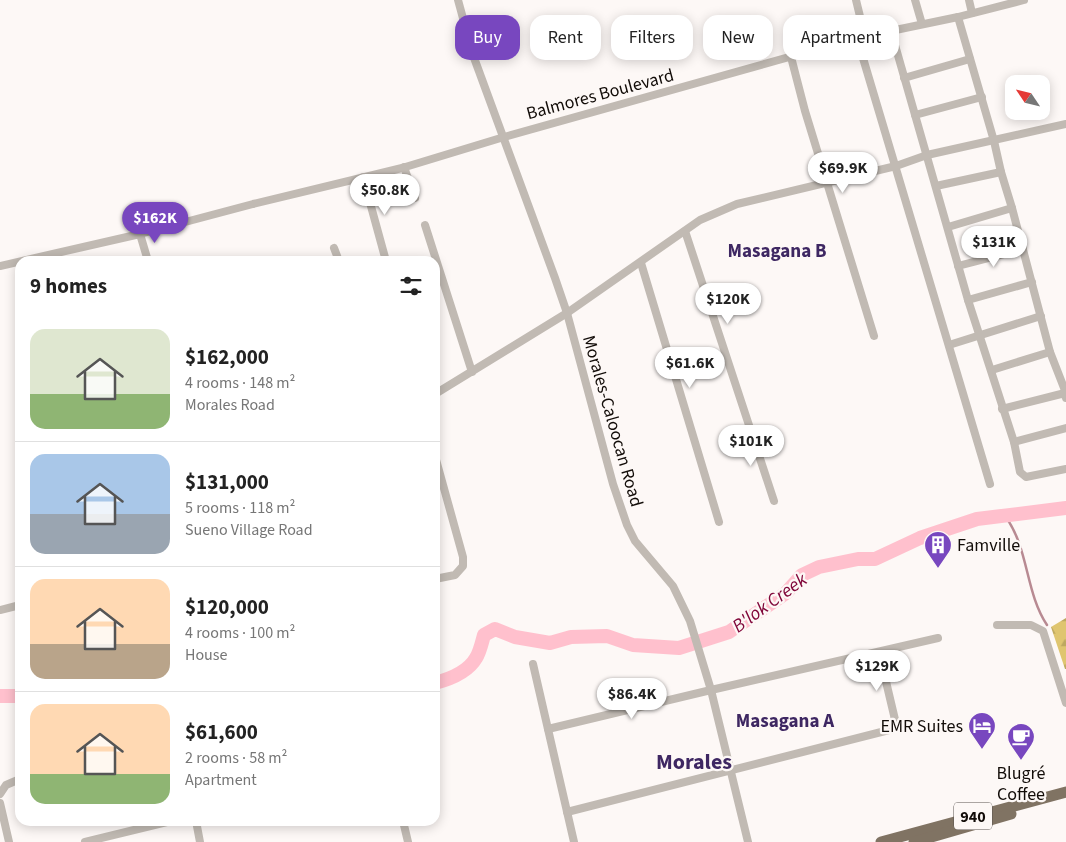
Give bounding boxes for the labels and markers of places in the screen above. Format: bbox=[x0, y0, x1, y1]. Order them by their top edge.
pin: $69.9K bbox=[802, 152, 884, 194]
pin: $50.8K bbox=[344, 174, 426, 216]
pin: $162K bbox=[120, 202, 190, 244]
pin: $131K bbox=[959, 226, 1029, 268]
pin: $120K bbox=[693, 282, 763, 325]
pin: $61.6K bbox=[649, 346, 731, 389]
pin: $101K bbox=[716, 424, 786, 467]
building icon: Famville bbox=[923, 530, 953, 569]
place label: Famville bbox=[957, 533, 1020, 558]
pin: $129K bbox=[842, 650, 912, 692]
pin: $86.4K bbox=[591, 678, 673, 720]
hotel icon: EMR Suites bbox=[967, 711, 997, 750]
place label: EMR Suites bbox=[880, 714, 963, 739]
cafe icon: Blugré Coffee bbox=[1006, 722, 1036, 761]
place label: Blugré Coffee bbox=[996, 761, 1046, 807]

